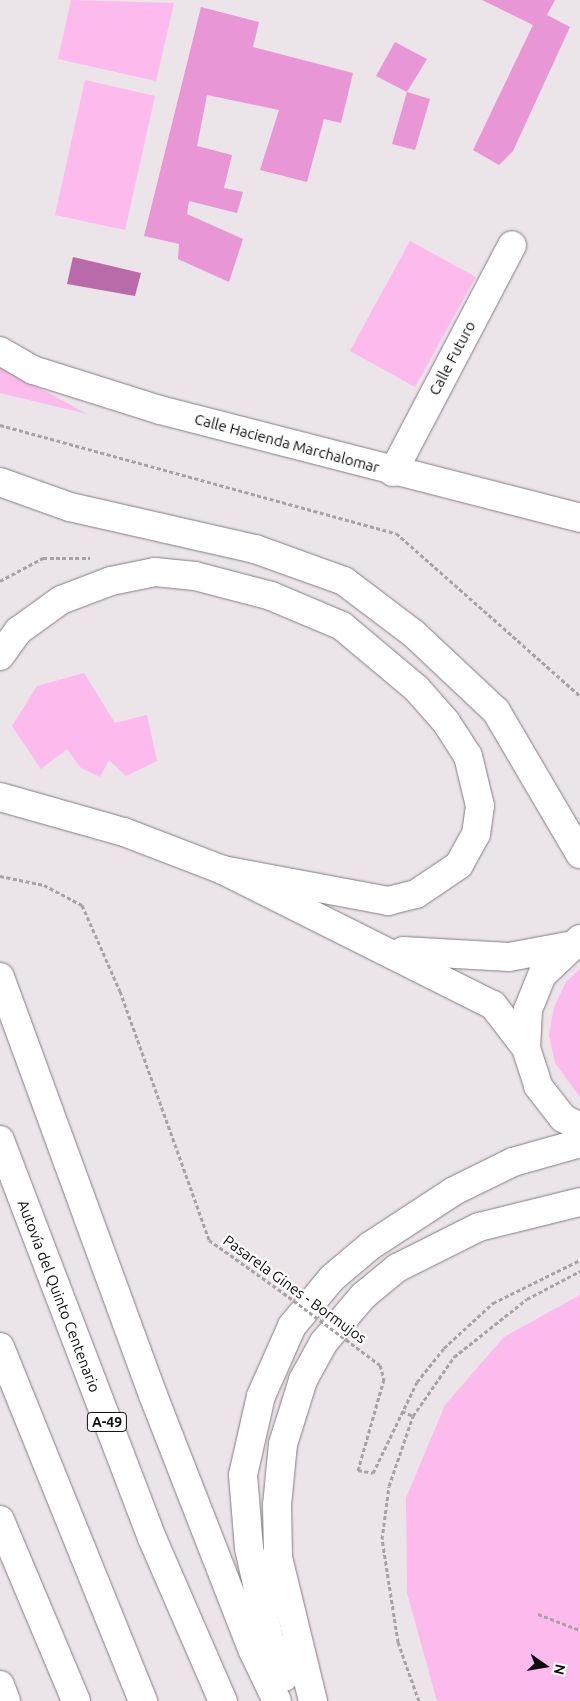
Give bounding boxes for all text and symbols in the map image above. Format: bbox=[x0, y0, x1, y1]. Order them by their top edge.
street label: Calle Futuro bbox=[425, 318, 479, 398]
street label: Calle Hacienda Marchalomar bbox=[193, 410, 381, 476]
street label: Autovía del Quinto Centenario bbox=[14, 1197, 104, 1395]
street label: Pasarela Gines - Bormujos bbox=[220, 1231, 370, 1347]
road number: A-49 bbox=[86, 1410, 128, 1434]
north arrow bbox=[520, 1641, 570, 1691]
text: N bbox=[551, 1662, 569, 1676]

